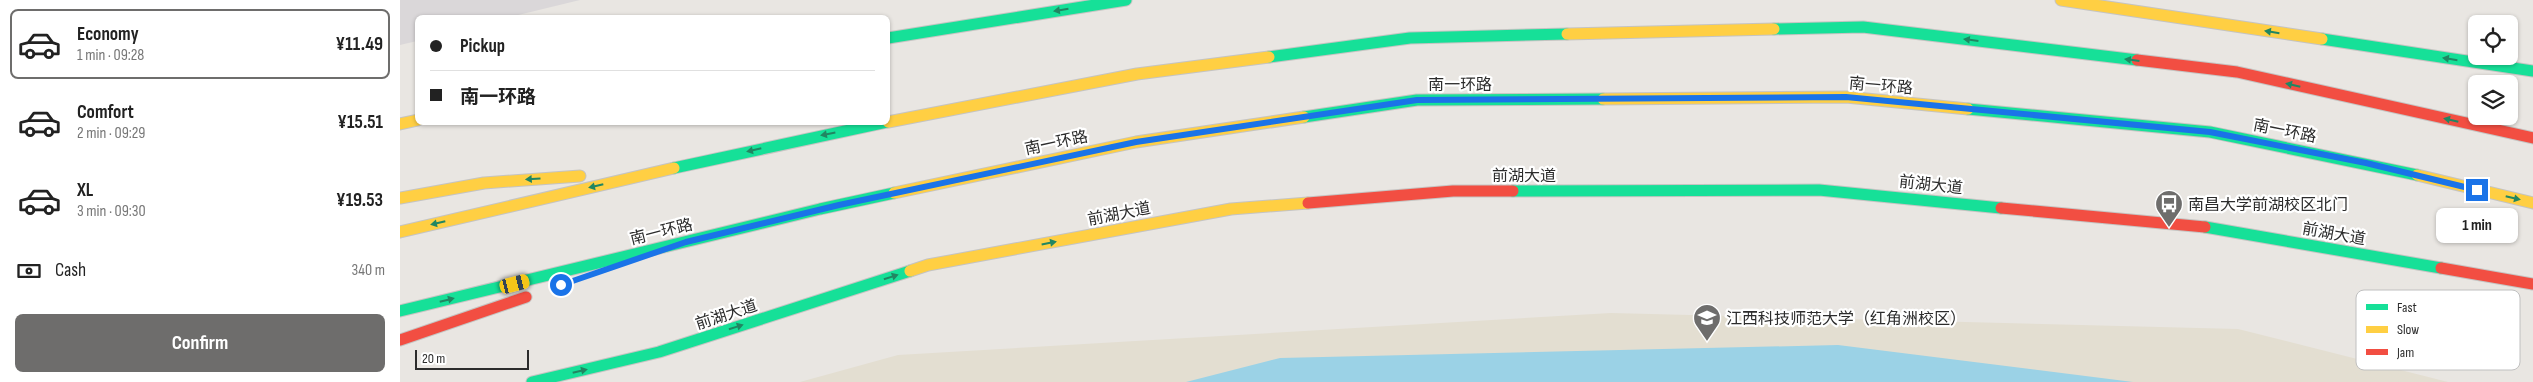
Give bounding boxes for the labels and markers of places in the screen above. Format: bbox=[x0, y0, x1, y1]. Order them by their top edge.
bus stop icon: 南昌大学前湖校区北门 bbox=[2154, 189, 2184, 228]
place label: 南昌大学前湖校区北门 bbox=[2188, 196, 2348, 215]
school or university icon: 江西科技师范大学（红角洲校区） bbox=[1692, 303, 1722, 342]
place label: 江西科技师范大学（红角洲校区） bbox=[1726, 309, 1966, 329]

